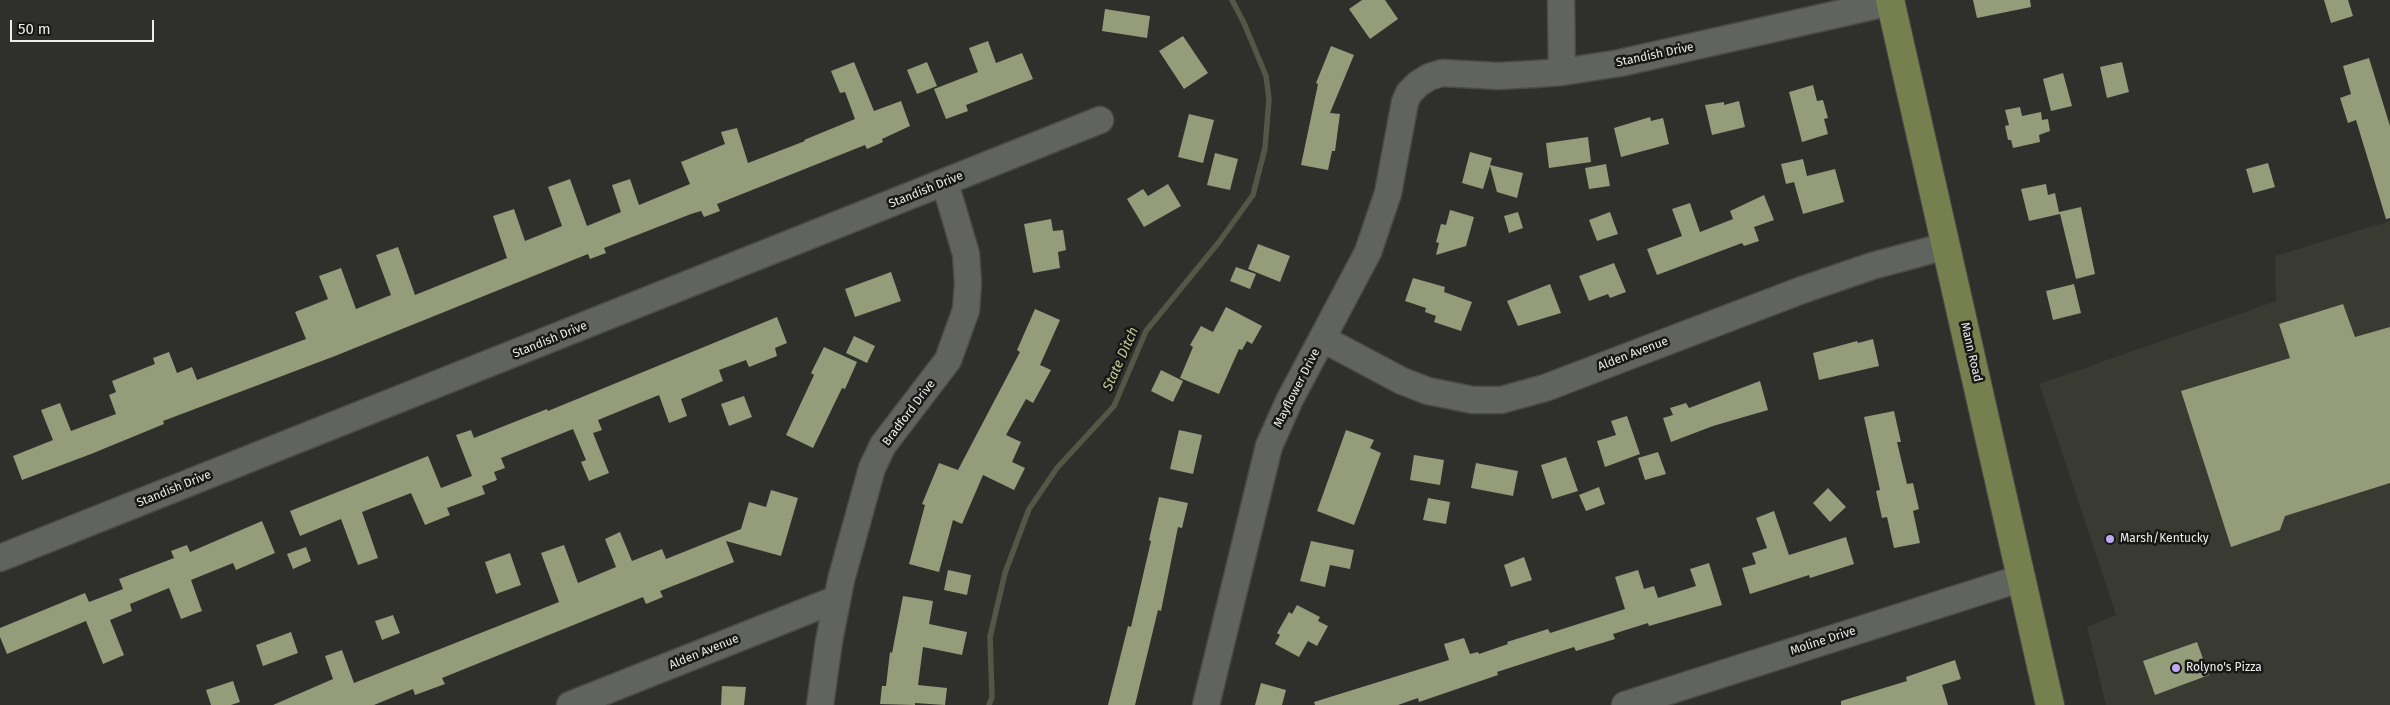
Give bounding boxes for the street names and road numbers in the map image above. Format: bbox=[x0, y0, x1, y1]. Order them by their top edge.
street label: Standish Drive bbox=[1615, 40, 1695, 70]
street label: Standish Drive bbox=[887, 169, 965, 211]
street label: Standish Drive bbox=[511, 319, 589, 361]
street label: Mann Road bbox=[1957, 321, 1985, 383]
street label: Alden Avenue bbox=[1596, 334, 1670, 374]
street label: Mayflower Drive bbox=[1271, 346, 1323, 430]
street label: Bradford Drive bbox=[880, 377, 938, 449]
street label: Standish Drive bbox=[135, 468, 213, 510]
street label: Moline Drive bbox=[1788, 624, 1858, 658]
street label: Alden Avenue bbox=[667, 631, 741, 673]

